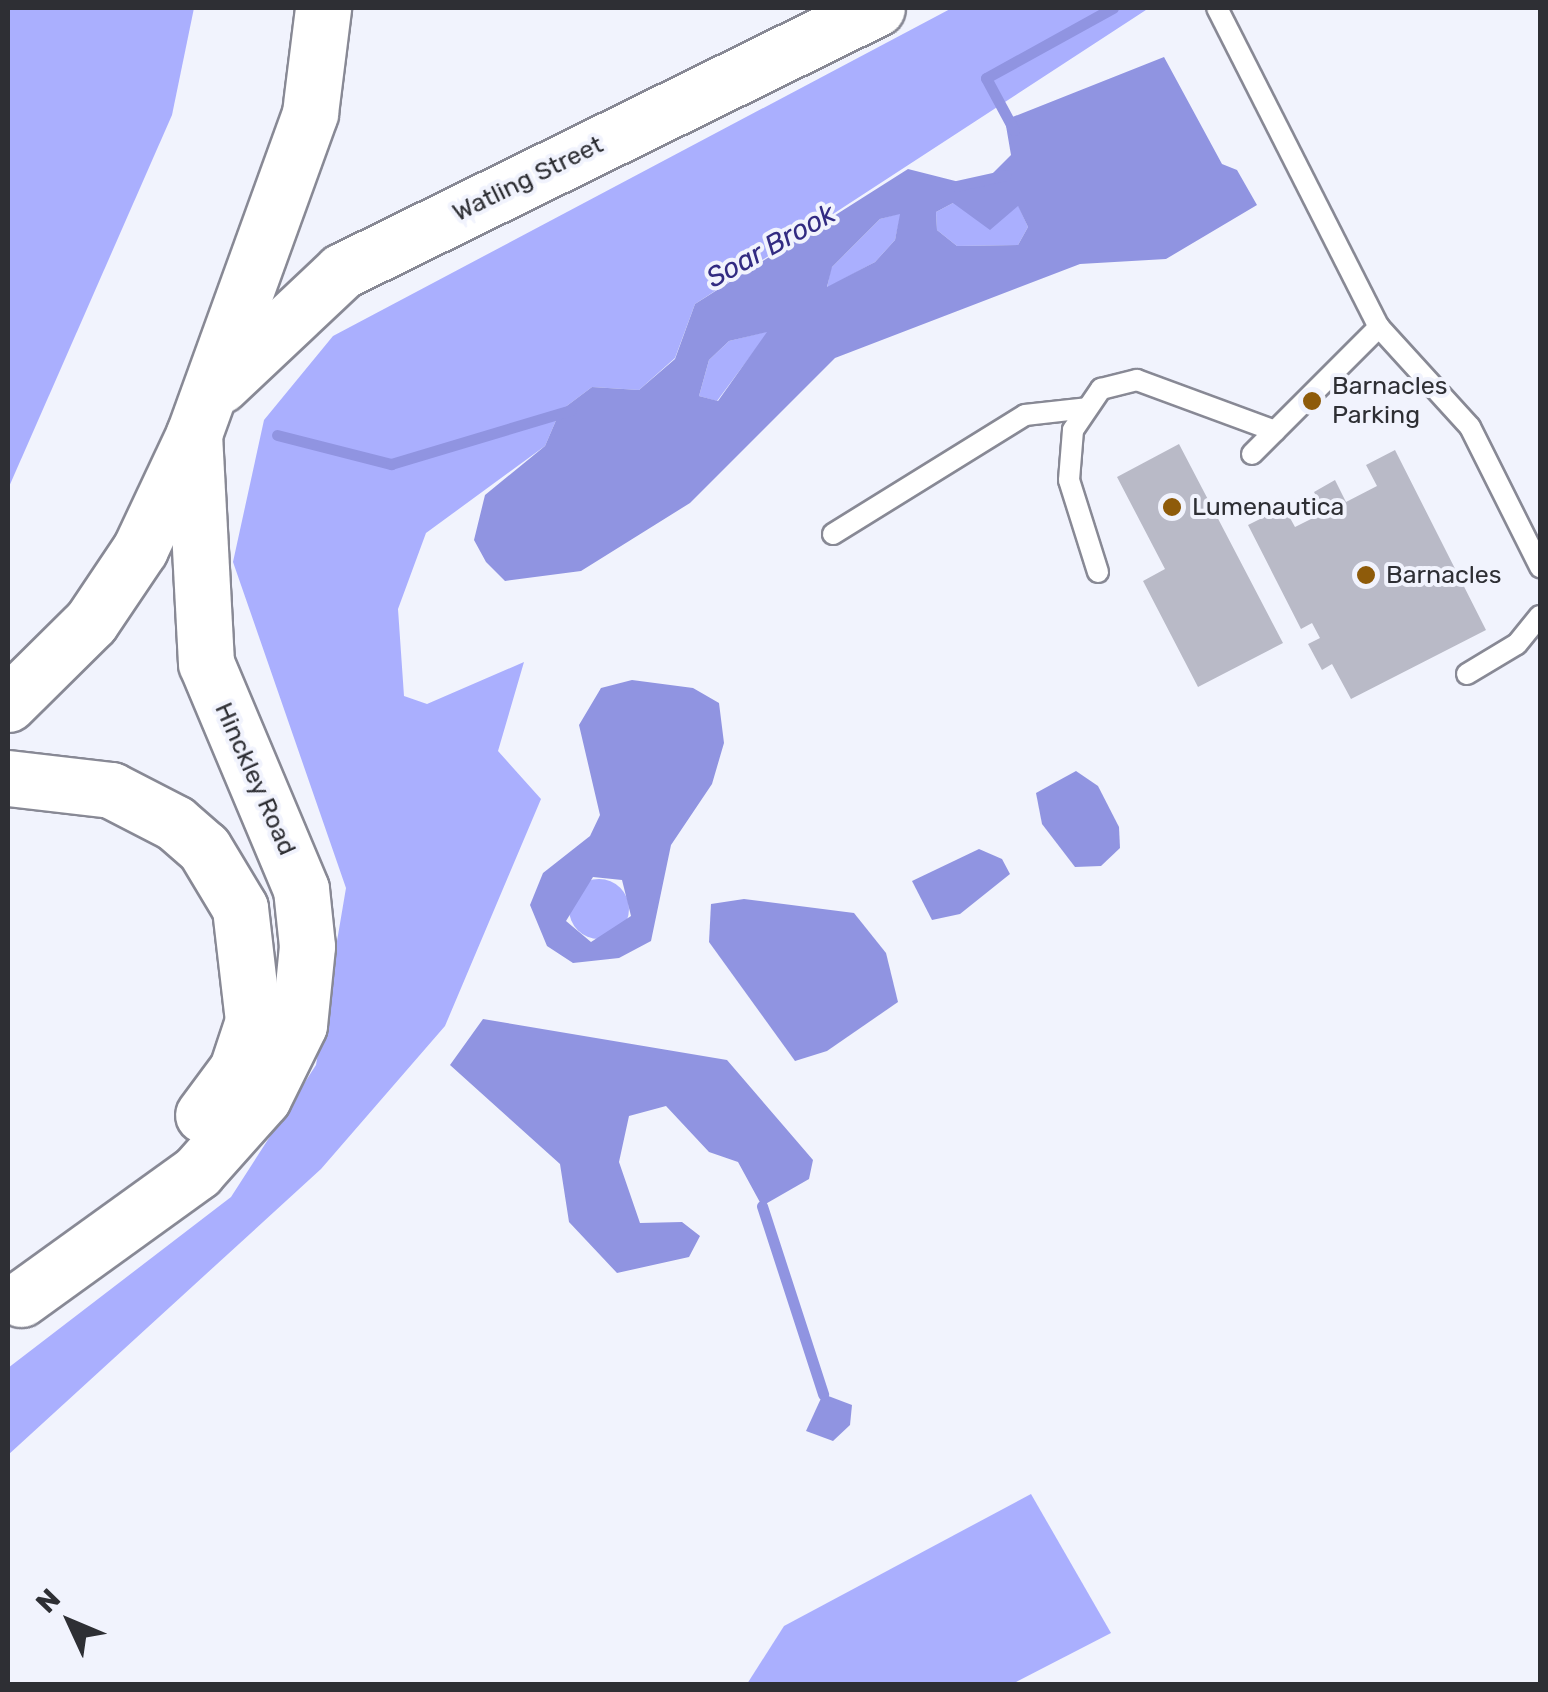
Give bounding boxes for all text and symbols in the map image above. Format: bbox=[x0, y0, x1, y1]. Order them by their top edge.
street label: Watling Street bbox=[448, 130, 608, 228]
water label: Soar Brook bbox=[700, 197, 842, 295]
place label: Barnacles Parking bbox=[1332, 372, 1448, 431]
marker: Barnacles Parking bbox=[1301, 390, 1323, 412]
place label: Lumenautica bbox=[1192, 492, 1344, 522]
marker: Lumenautica bbox=[1161, 496, 1183, 518]
place label: Barnacles bbox=[1386, 560, 1502, 590]
marker: Barnacles bbox=[1355, 564, 1377, 586]
street label: Hinckley Road bbox=[208, 698, 302, 860]
north arrow bbox=[20, 1572, 120, 1672]
text: N bbox=[29, 1582, 67, 1620]

